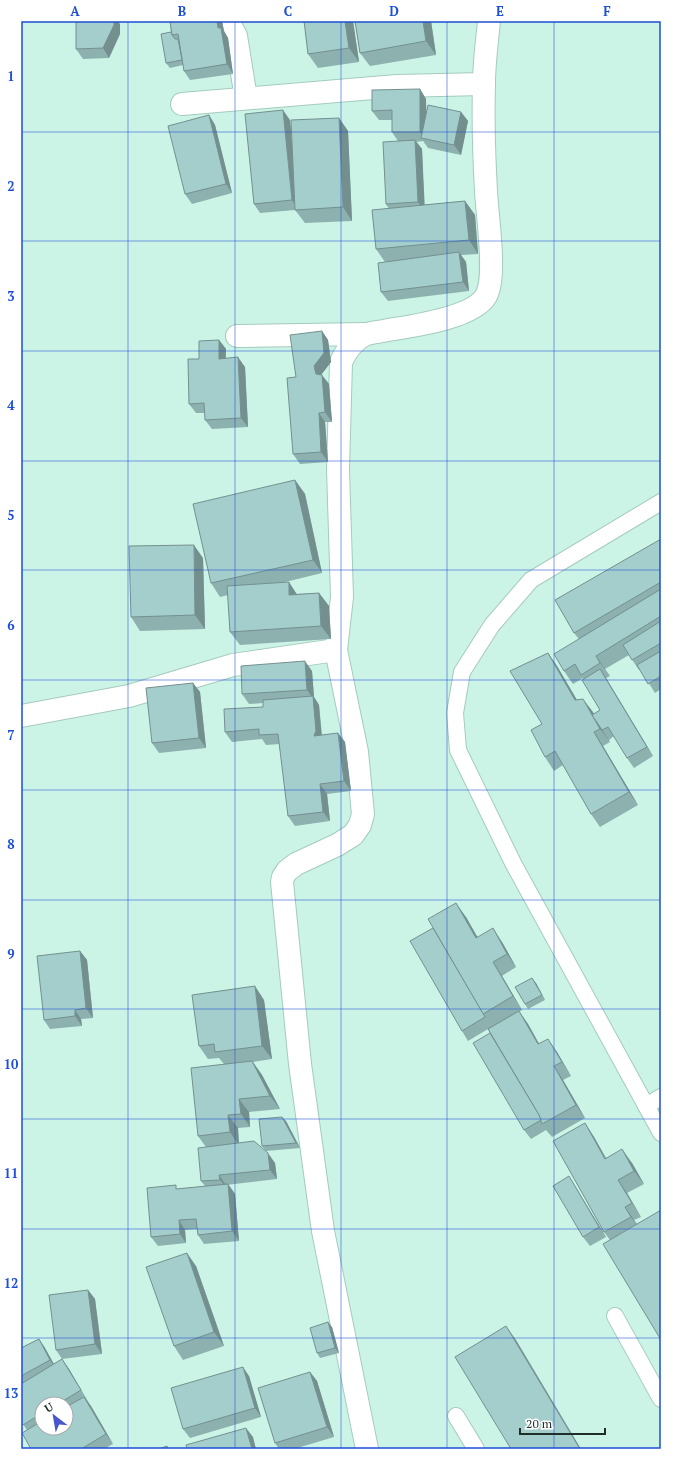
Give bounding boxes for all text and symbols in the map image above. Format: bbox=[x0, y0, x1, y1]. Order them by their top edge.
text: A bbox=[70, 2, 80, 20]
text: B bbox=[178, 2, 186, 20]
text: C bbox=[284, 2, 292, 20]
text: D bbox=[389, 2, 399, 20]
text: E bbox=[496, 2, 504, 20]
text: F bbox=[603, 2, 611, 20]
text: 1 bbox=[7, 67, 15, 85]
text: 2 bbox=[7, 177, 15, 195]
text: 3 bbox=[7, 287, 15, 305]
text: 4 bbox=[7, 396, 15, 414]
text: 5 bbox=[7, 506, 15, 524]
text: 6 bbox=[7, 616, 15, 634]
text: 7 bbox=[7, 726, 15, 744]
text: 8 bbox=[7, 835, 15, 853]
text: 9 bbox=[7, 945, 15, 963]
text: 10 bbox=[4, 1055, 19, 1073]
text: 11 bbox=[4, 1164, 18, 1182]
text: 12 bbox=[4, 1274, 18, 1292]
text: 13 bbox=[4, 1384, 18, 1402]
north arrow bbox=[34, 1396, 74, 1436]
text: U bbox=[42, 1399, 56, 1415]
scale bar bbox=[520, 1410, 605, 1436]
text: 20 m bbox=[526, 1416, 553, 1431]

